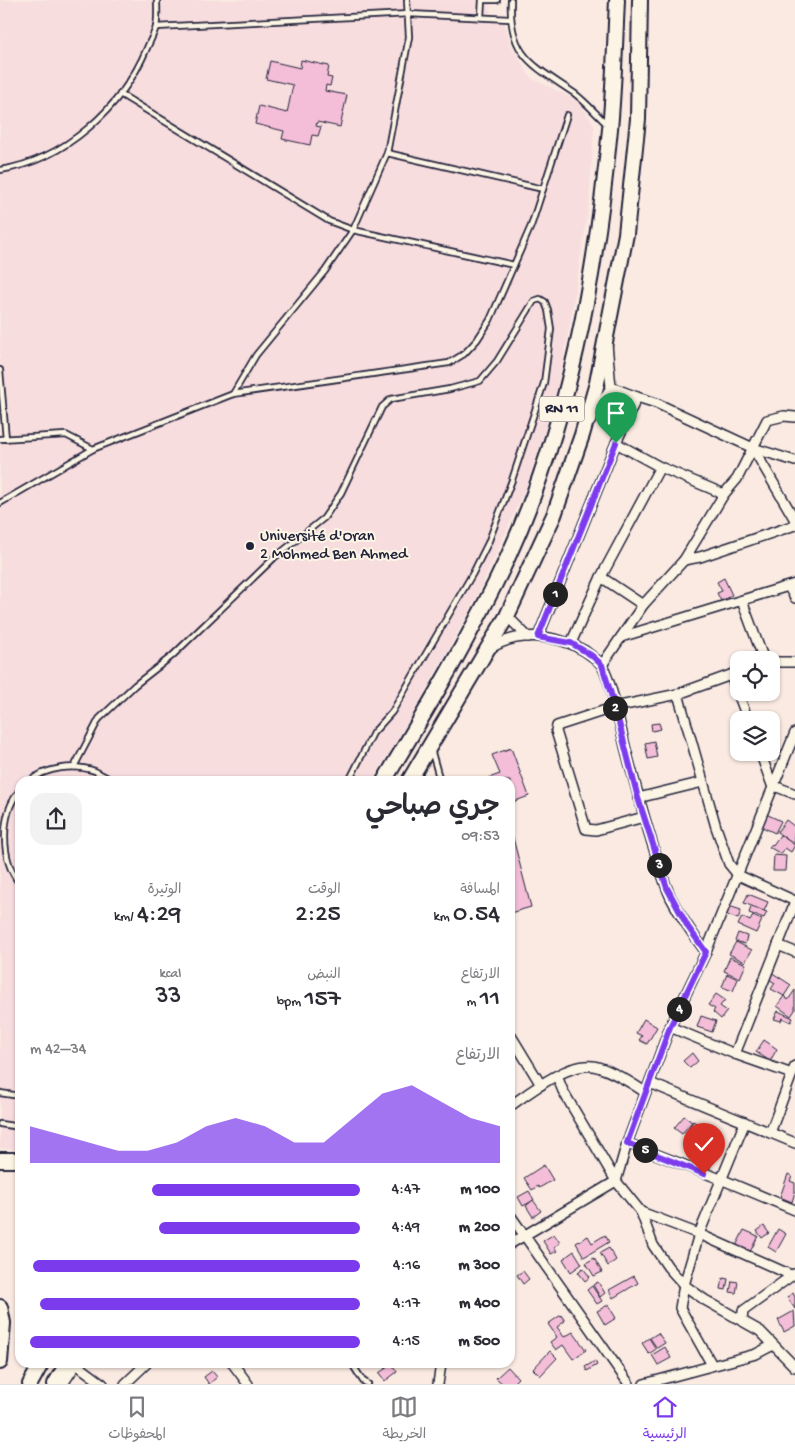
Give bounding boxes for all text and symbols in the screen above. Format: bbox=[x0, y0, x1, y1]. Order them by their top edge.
pin bbox=[595, 392, 637, 443]
road number: RN 11 bbox=[540, 396, 584, 422]
icon: arrive bbox=[602, 399, 630, 427]
place label: Université d'Oran 2 Mohmed Ben Ahmed bbox=[260, 528, 409, 565]
marker: Université d'Oran 2 Mohmed Ben Ahmed bbox=[244, 540, 256, 552]
pin: 1 bbox=[542, 582, 568, 606]
text: 1 bbox=[553, 586, 558, 603]
map controls bbox=[730, 651, 780, 761]
button: locate bbox=[730, 651, 780, 701]
pin: 2 bbox=[602, 696, 628, 720]
text: 2 bbox=[612, 700, 619, 717]
button: layers bbox=[730, 711, 780, 761]
text: جري صباحي bbox=[365, 792, 500, 825]
button: share bbox=[30, 793, 82, 845]
text: 09:53 bbox=[461, 828, 500, 847]
pin: 3 bbox=[646, 852, 672, 878]
text: 3 bbox=[656, 857, 663, 874]
text: الوتيرة bbox=[148, 882, 181, 899]
text: الوقت bbox=[308, 882, 341, 899]
text: المسافة bbox=[460, 882, 500, 899]
text: 4:29 bbox=[137, 901, 181, 930]
text: 2:25 bbox=[295, 901, 341, 930]
text: 0.54 bbox=[453, 901, 500, 930]
text: /km bbox=[114, 909, 137, 926]
text: km bbox=[433, 909, 453, 926]
text: kcal bbox=[159, 966, 181, 983]
text: النبض bbox=[307, 967, 341, 984]
text: الارتفاع bbox=[461, 967, 500, 984]
text: 33 bbox=[155, 983, 181, 1012]
text: 157 bbox=[304, 986, 341, 1015]
text: 11 bbox=[480, 986, 500, 1015]
text: bpm bbox=[277, 994, 304, 1011]
text: m bbox=[467, 994, 480, 1011]
pin: 4 bbox=[666, 996, 692, 1022]
text: 4 bbox=[676, 1001, 683, 1018]
text: 34–42 m bbox=[30, 1041, 86, 1060]
text: الارتفاع bbox=[455, 1047, 500, 1066]
pin bbox=[683, 1123, 725, 1174]
icon: check bbox=[690, 1130, 718, 1158]
pin: 5 bbox=[632, 1138, 658, 1162]
text: 5 bbox=[642, 1142, 649, 1159]
text: 4:47 bbox=[392, 1181, 420, 1200]
text: 100 m bbox=[460, 1181, 500, 1200]
text: 4:49 bbox=[392, 1219, 420, 1238]
text: 200 m bbox=[459, 1219, 500, 1238]
text: 4:16 bbox=[393, 1257, 420, 1276]
text: 300 m bbox=[458, 1257, 500, 1276]
text: 4:17 bbox=[393, 1295, 420, 1314]
text: 400 m bbox=[459, 1295, 500, 1314]
text: 4:15 bbox=[393, 1333, 420, 1352]
text: 500 m bbox=[458, 1333, 500, 1352]
tab: المحفوظات bbox=[108, 1393, 166, 1446]
tab: الخريطة bbox=[383, 1393, 426, 1446]
tab: الرئيسية bbox=[643, 1393, 687, 1446]

